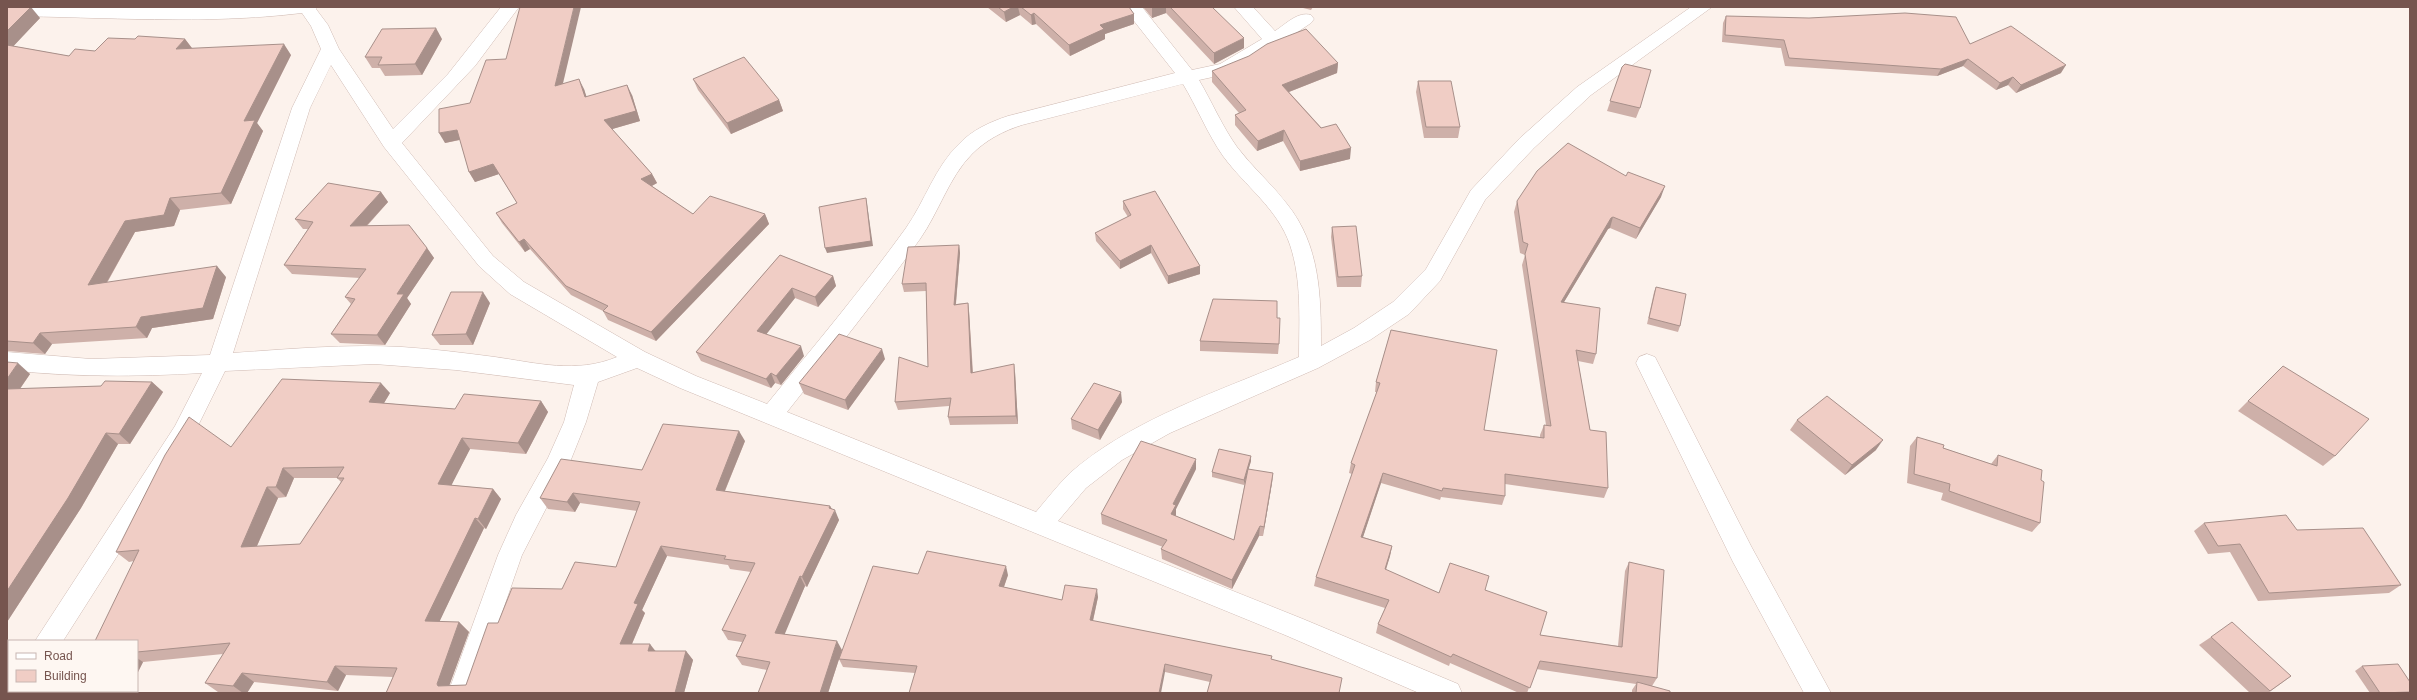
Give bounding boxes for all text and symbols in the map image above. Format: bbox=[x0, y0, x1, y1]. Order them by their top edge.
legend bbox=[8, 640, 138, 692]
text: Road bbox=[44, 649, 73, 663]
text: Building bbox=[44, 669, 87, 683]

